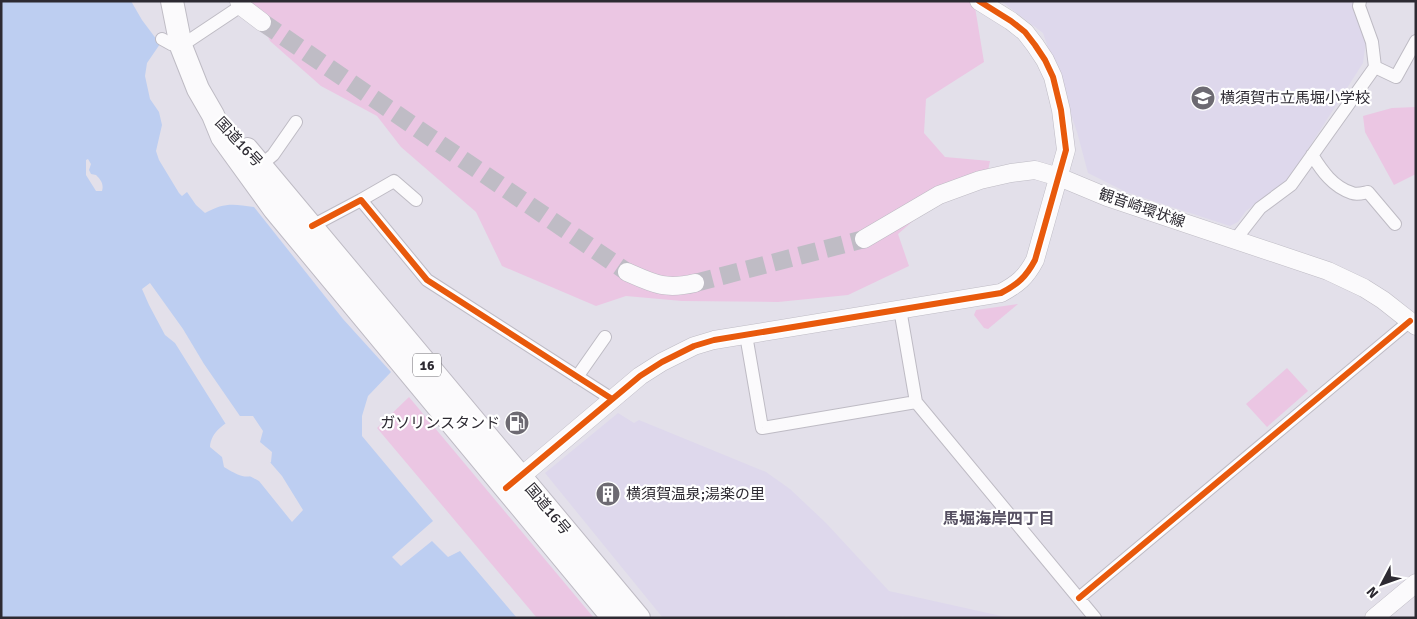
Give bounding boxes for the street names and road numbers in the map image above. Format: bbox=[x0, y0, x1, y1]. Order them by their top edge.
street label: 国道16号 bbox=[212, 113, 266, 171]
street label: 観音崎環状線 bbox=[1097, 185, 1187, 231]
road number: 16 bbox=[413, 354, 441, 376]
street label: 国道16号 bbox=[521, 480, 575, 538]

